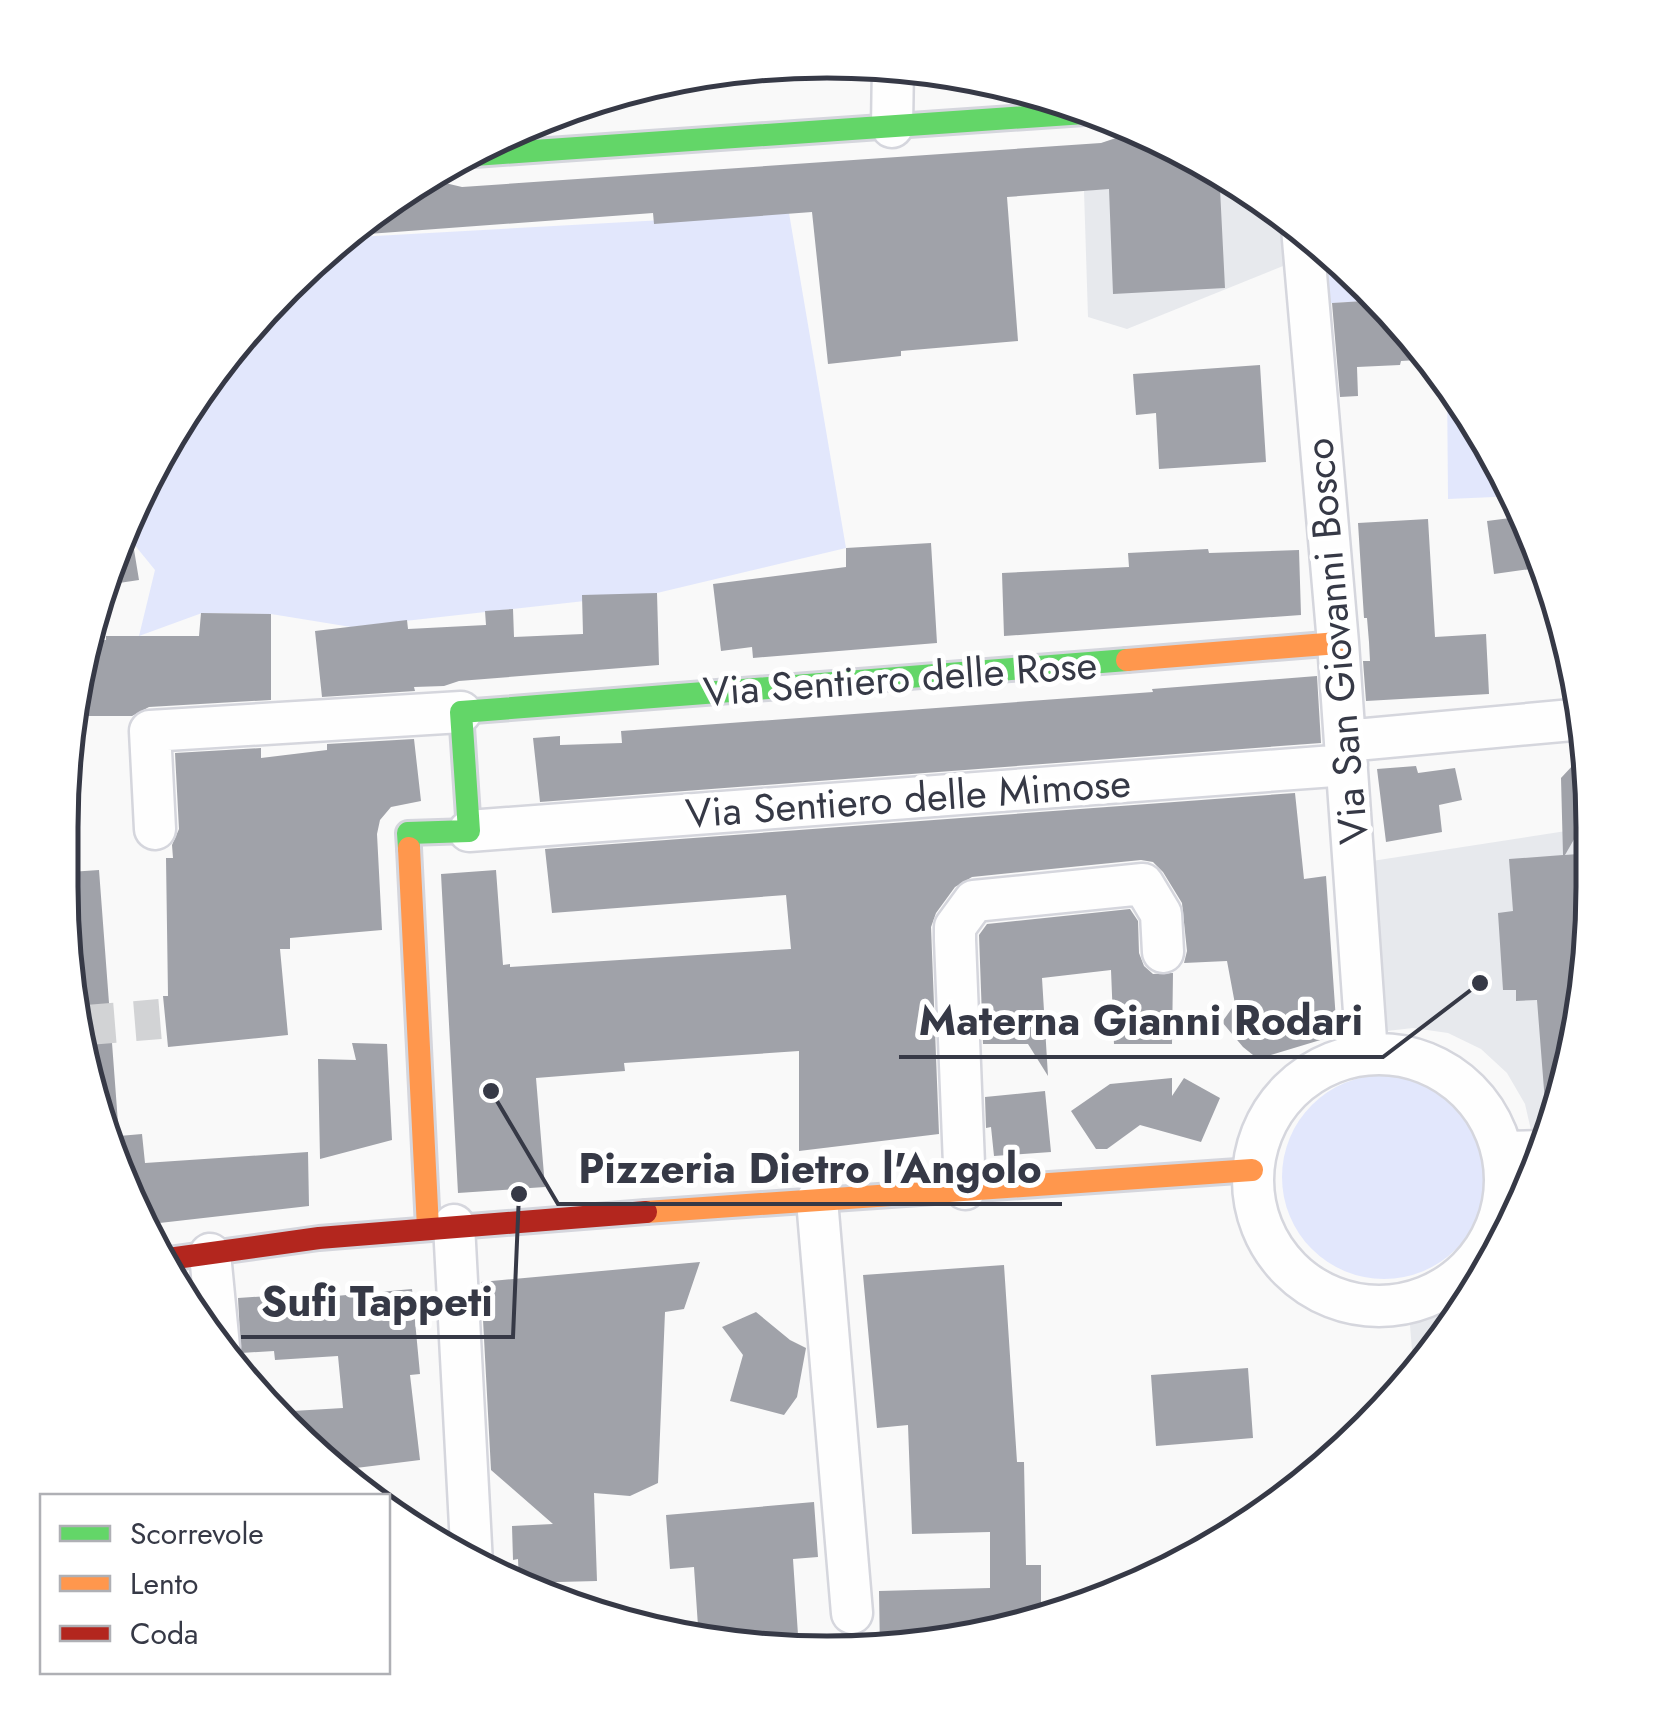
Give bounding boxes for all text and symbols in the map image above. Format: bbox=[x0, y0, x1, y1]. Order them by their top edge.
street label: Via San Giovanni Bosco bbox=[1289, 436, 1383, 846]
street label: Via Sentiero delle Rose bbox=[701, 635, 1099, 721]
street label: Via Sentiero delle Mimose bbox=[683, 754, 1133, 842]
callout: Materna Gianni Rodari bbox=[899, 985, 1383, 1057]
text: Materna Gianni Rodari bbox=[919, 990, 1363, 1051]
callout: Pizzeria Dietro l'Angolo bbox=[558, 1132, 1062, 1204]
text: Pizzeria Dietro l'Angolo bbox=[578, 1138, 1042, 1199]
callout: Sufi Tappeti bbox=[241, 1265, 513, 1337]
text: Sufi Tappeti bbox=[261, 1271, 493, 1332]
legend bbox=[40, 1494, 390, 1674]
text: Scorrevole bbox=[130, 1512, 264, 1555]
text: Lento bbox=[130, 1562, 198, 1605]
text: Coda bbox=[130, 1612, 198, 1655]

